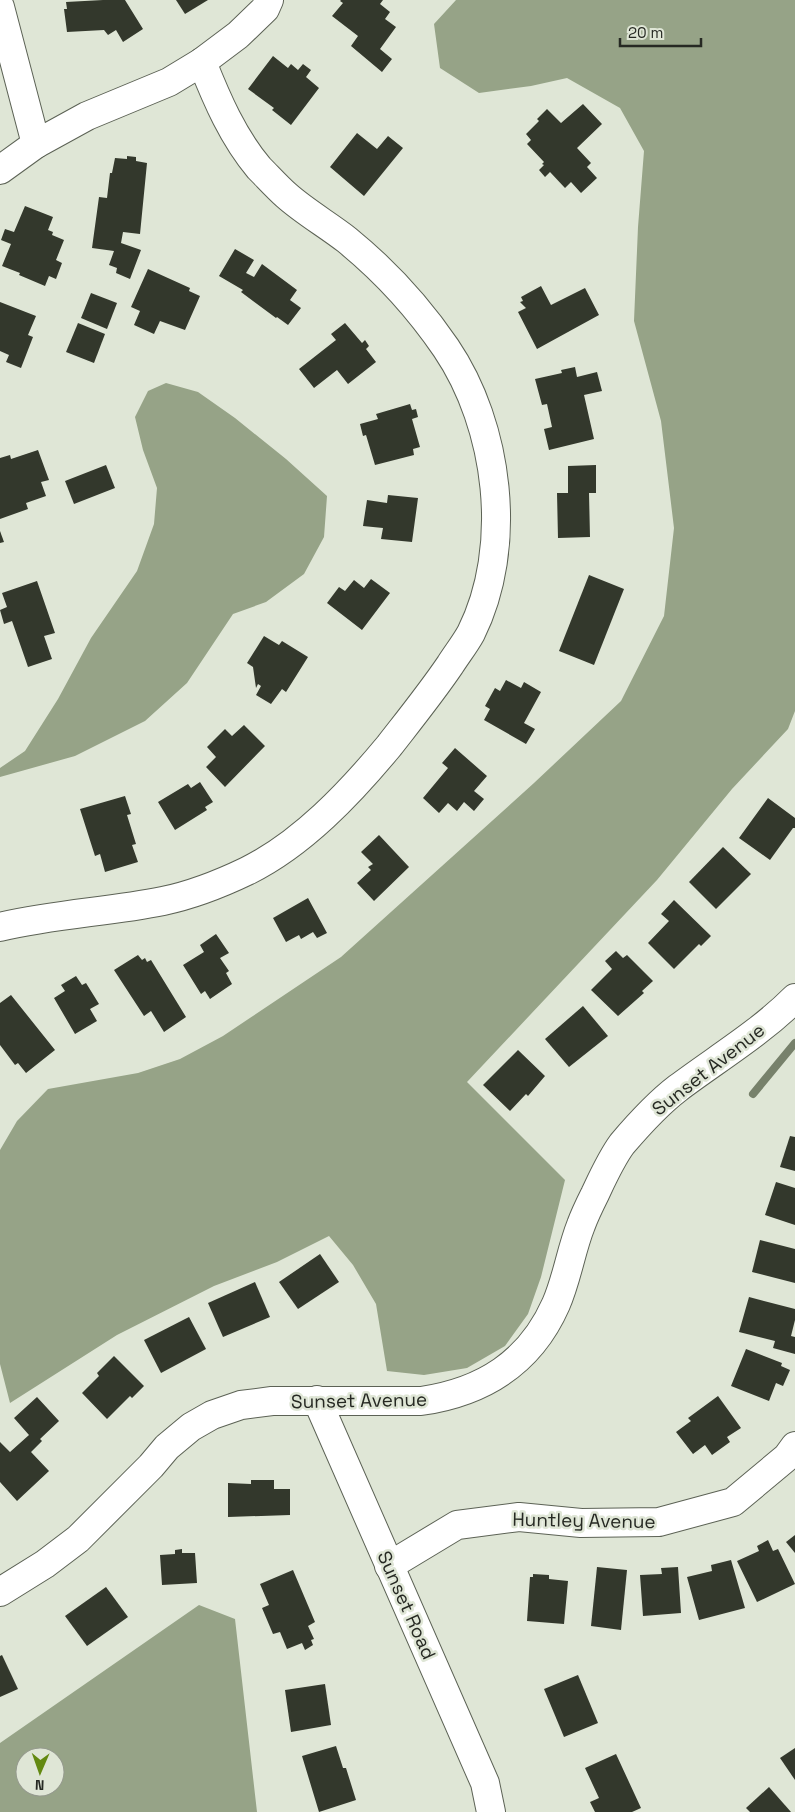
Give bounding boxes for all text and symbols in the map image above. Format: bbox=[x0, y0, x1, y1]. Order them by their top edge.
scale bar bbox=[620, 15, 701, 47]
text: 20 m bbox=[628, 23, 663, 42]
street label: Sunset Avenue bbox=[647, 1018, 770, 1121]
street label: Sunset Avenue bbox=[291, 1387, 427, 1414]
street label: Huntley Avenue bbox=[512, 1507, 656, 1534]
street label: Sunset Road bbox=[372, 1547, 442, 1663]
north arrow bbox=[15, 1747, 65, 1797]
text: N bbox=[35, 1776, 45, 1794]

